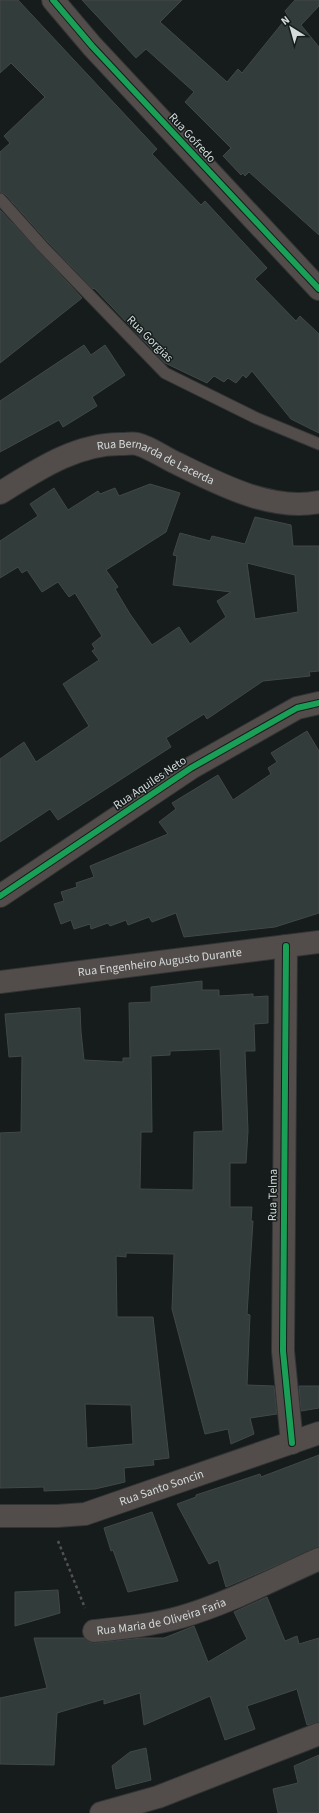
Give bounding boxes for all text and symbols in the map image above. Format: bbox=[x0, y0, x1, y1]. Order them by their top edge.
north arrow bbox=[271, 8, 311, 48]
text: N bbox=[278, 12, 293, 29]
street label: Rua Gofredo bbox=[165, 109, 219, 167]
street label: Rua Gorgias bbox=[123, 312, 177, 366]
street label: Rua Bernarda de Lacerda bbox=[95, 435, 217, 489]
street label: Rua Aquiles Neto bbox=[110, 752, 190, 814]
street label: Rua Engenheiro Augusto Durante bbox=[77, 943, 243, 981]
street label: Rua Telma bbox=[264, 1169, 282, 1221]
street label: Rua Santo Soncin bbox=[117, 1465, 206, 1510]
street label: Rua Maria de Oliveira Faria bbox=[96, 1593, 229, 1639]

